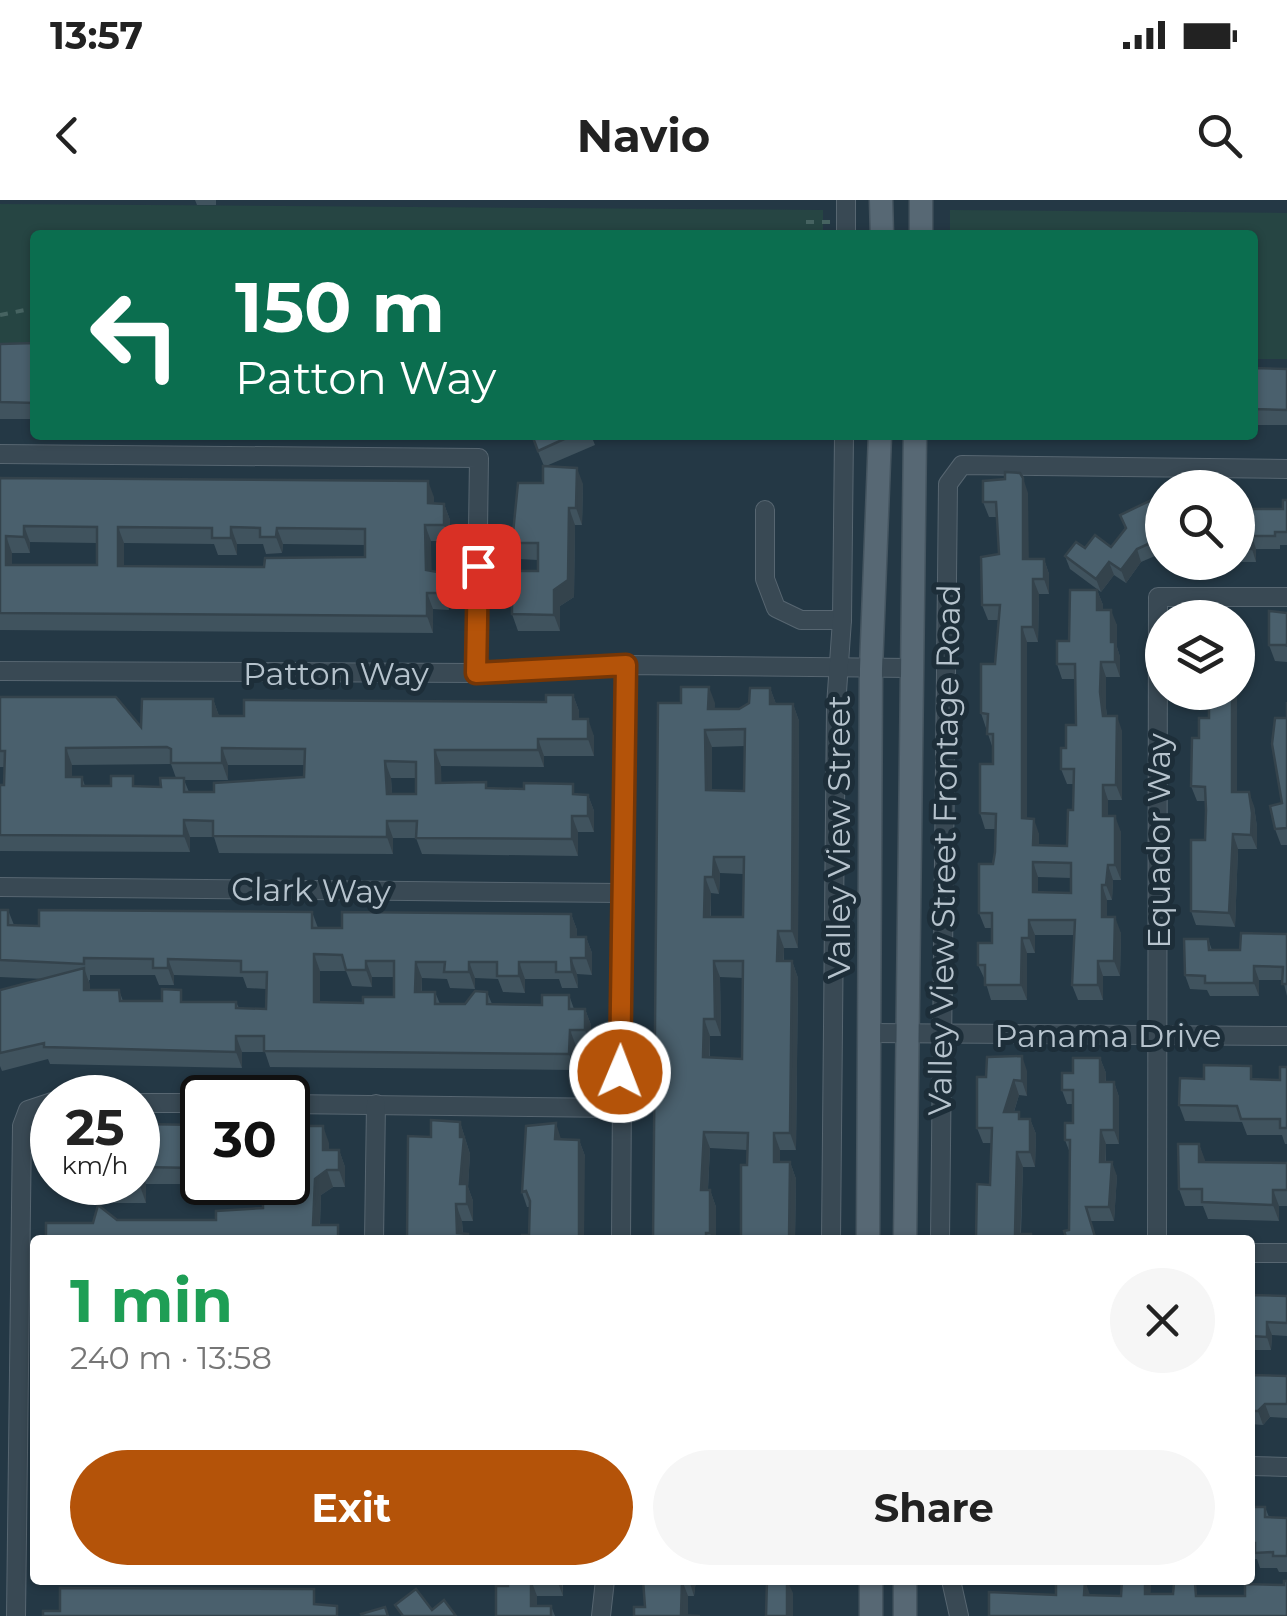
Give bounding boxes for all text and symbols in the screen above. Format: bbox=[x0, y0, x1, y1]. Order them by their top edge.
text: 13:57 bbox=[50, 12, 143, 59]
icon: back bbox=[40, 108, 95, 163]
text: Navio bbox=[577, 108, 710, 163]
icon: search bbox=[1192, 108, 1247, 163]
text: 150 m bbox=[235, 264, 445, 350]
icon: left bbox=[70, 270, 200, 400]
text: Patton Way bbox=[235, 350, 496, 405]
map controls bbox=[1145, 470, 1255, 710]
button: search bbox=[1145, 470, 1255, 580]
pin bbox=[436, 524, 521, 609]
icon: arrive bbox=[451, 539, 506, 594]
street label: Valley View Street Frontage Road bbox=[920, 584, 968, 1116]
button: layers bbox=[1145, 600, 1255, 710]
street label: Patton Way bbox=[243, 654, 430, 693]
street label: Valley View Street bbox=[819, 695, 858, 979]
street label: Equador Way bbox=[1139, 733, 1178, 949]
street label: Clark Way bbox=[231, 869, 392, 911]
street label: Panama Drive bbox=[995, 1016, 1221, 1055]
position arrow bbox=[568, 1020, 672, 1124]
speed limit sign: 30 bbox=[180, 1075, 310, 1205]
text: 25 bbox=[65, 1097, 125, 1158]
text: km/h bbox=[62, 1150, 128, 1180]
text: 1 min bbox=[70, 1264, 233, 1337]
button: close bbox=[1110, 1268, 1215, 1373]
text: 240 m · 13:58 bbox=[70, 1338, 272, 1377]
button: Exit bbox=[70, 1450, 633, 1565]
button: Share bbox=[653, 1450, 1215, 1565]

